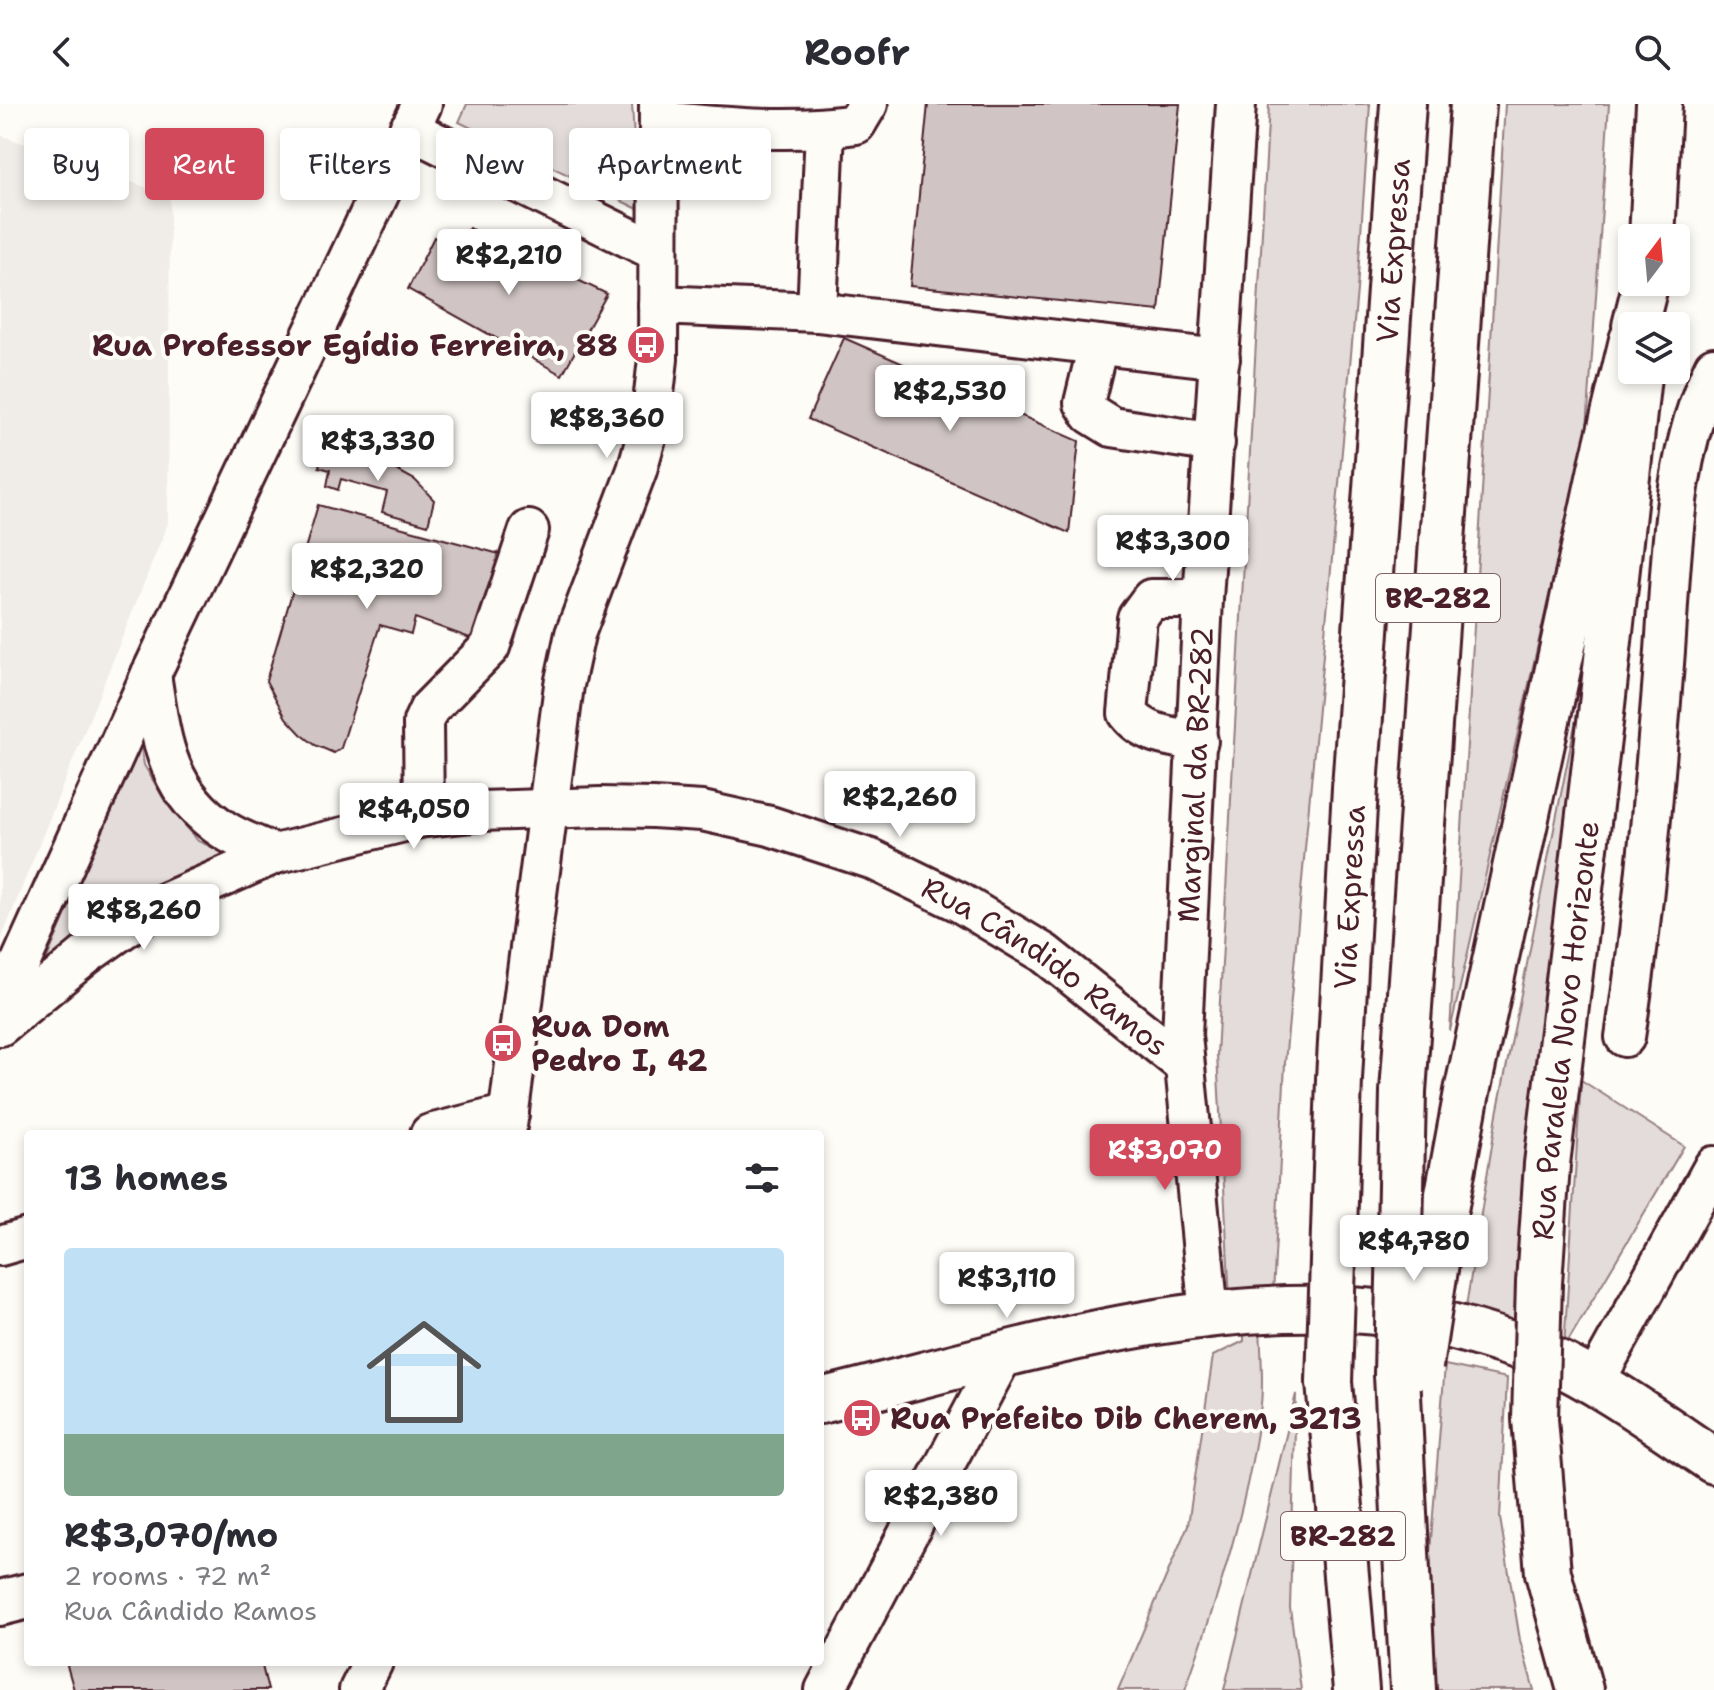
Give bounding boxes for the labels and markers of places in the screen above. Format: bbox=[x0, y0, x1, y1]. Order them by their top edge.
pin: R$2,210 bbox=[435, 229, 583, 297]
bus stop icon: Rua Professor Egídio Ferreira, 88 bbox=[625, 324, 667, 366]
place label: Rua Professor Egídio Ferreira, 88 bbox=[92, 325, 618, 366]
pin: R$2,530 bbox=[876, 365, 1024, 433]
pin: R$8,360 bbox=[533, 392, 681, 460]
pin: R$3,330 bbox=[304, 415, 452, 483]
pin: R$3,300 bbox=[1099, 515, 1247, 583]
pin: R$2,320 bbox=[293, 543, 441, 611]
pin: R$2,260 bbox=[826, 771, 974, 839]
pin: R$4,050 bbox=[340, 783, 488, 851]
pin: R$8,260 bbox=[70, 884, 218, 952]
place label: Rua Dom Pedro I, 42 bbox=[531, 1006, 708, 1081]
bus stop icon: Rua Dom Pedro I, 42 bbox=[482, 1022, 524, 1064]
pin: R$3,070 bbox=[1091, 1124, 1239, 1192]
pin: R$4,780 bbox=[1340, 1215, 1488, 1283]
pin: R$3,110 bbox=[933, 1252, 1081, 1320]
bus stop icon: Rua Prefeito Dib Cherem, 3213 bbox=[841, 1397, 883, 1439]
place label: Rua Prefeito Dib Cherem, 3213 bbox=[890, 1398, 1362, 1439]
pin: R$2,380 bbox=[867, 1470, 1015, 1538]

